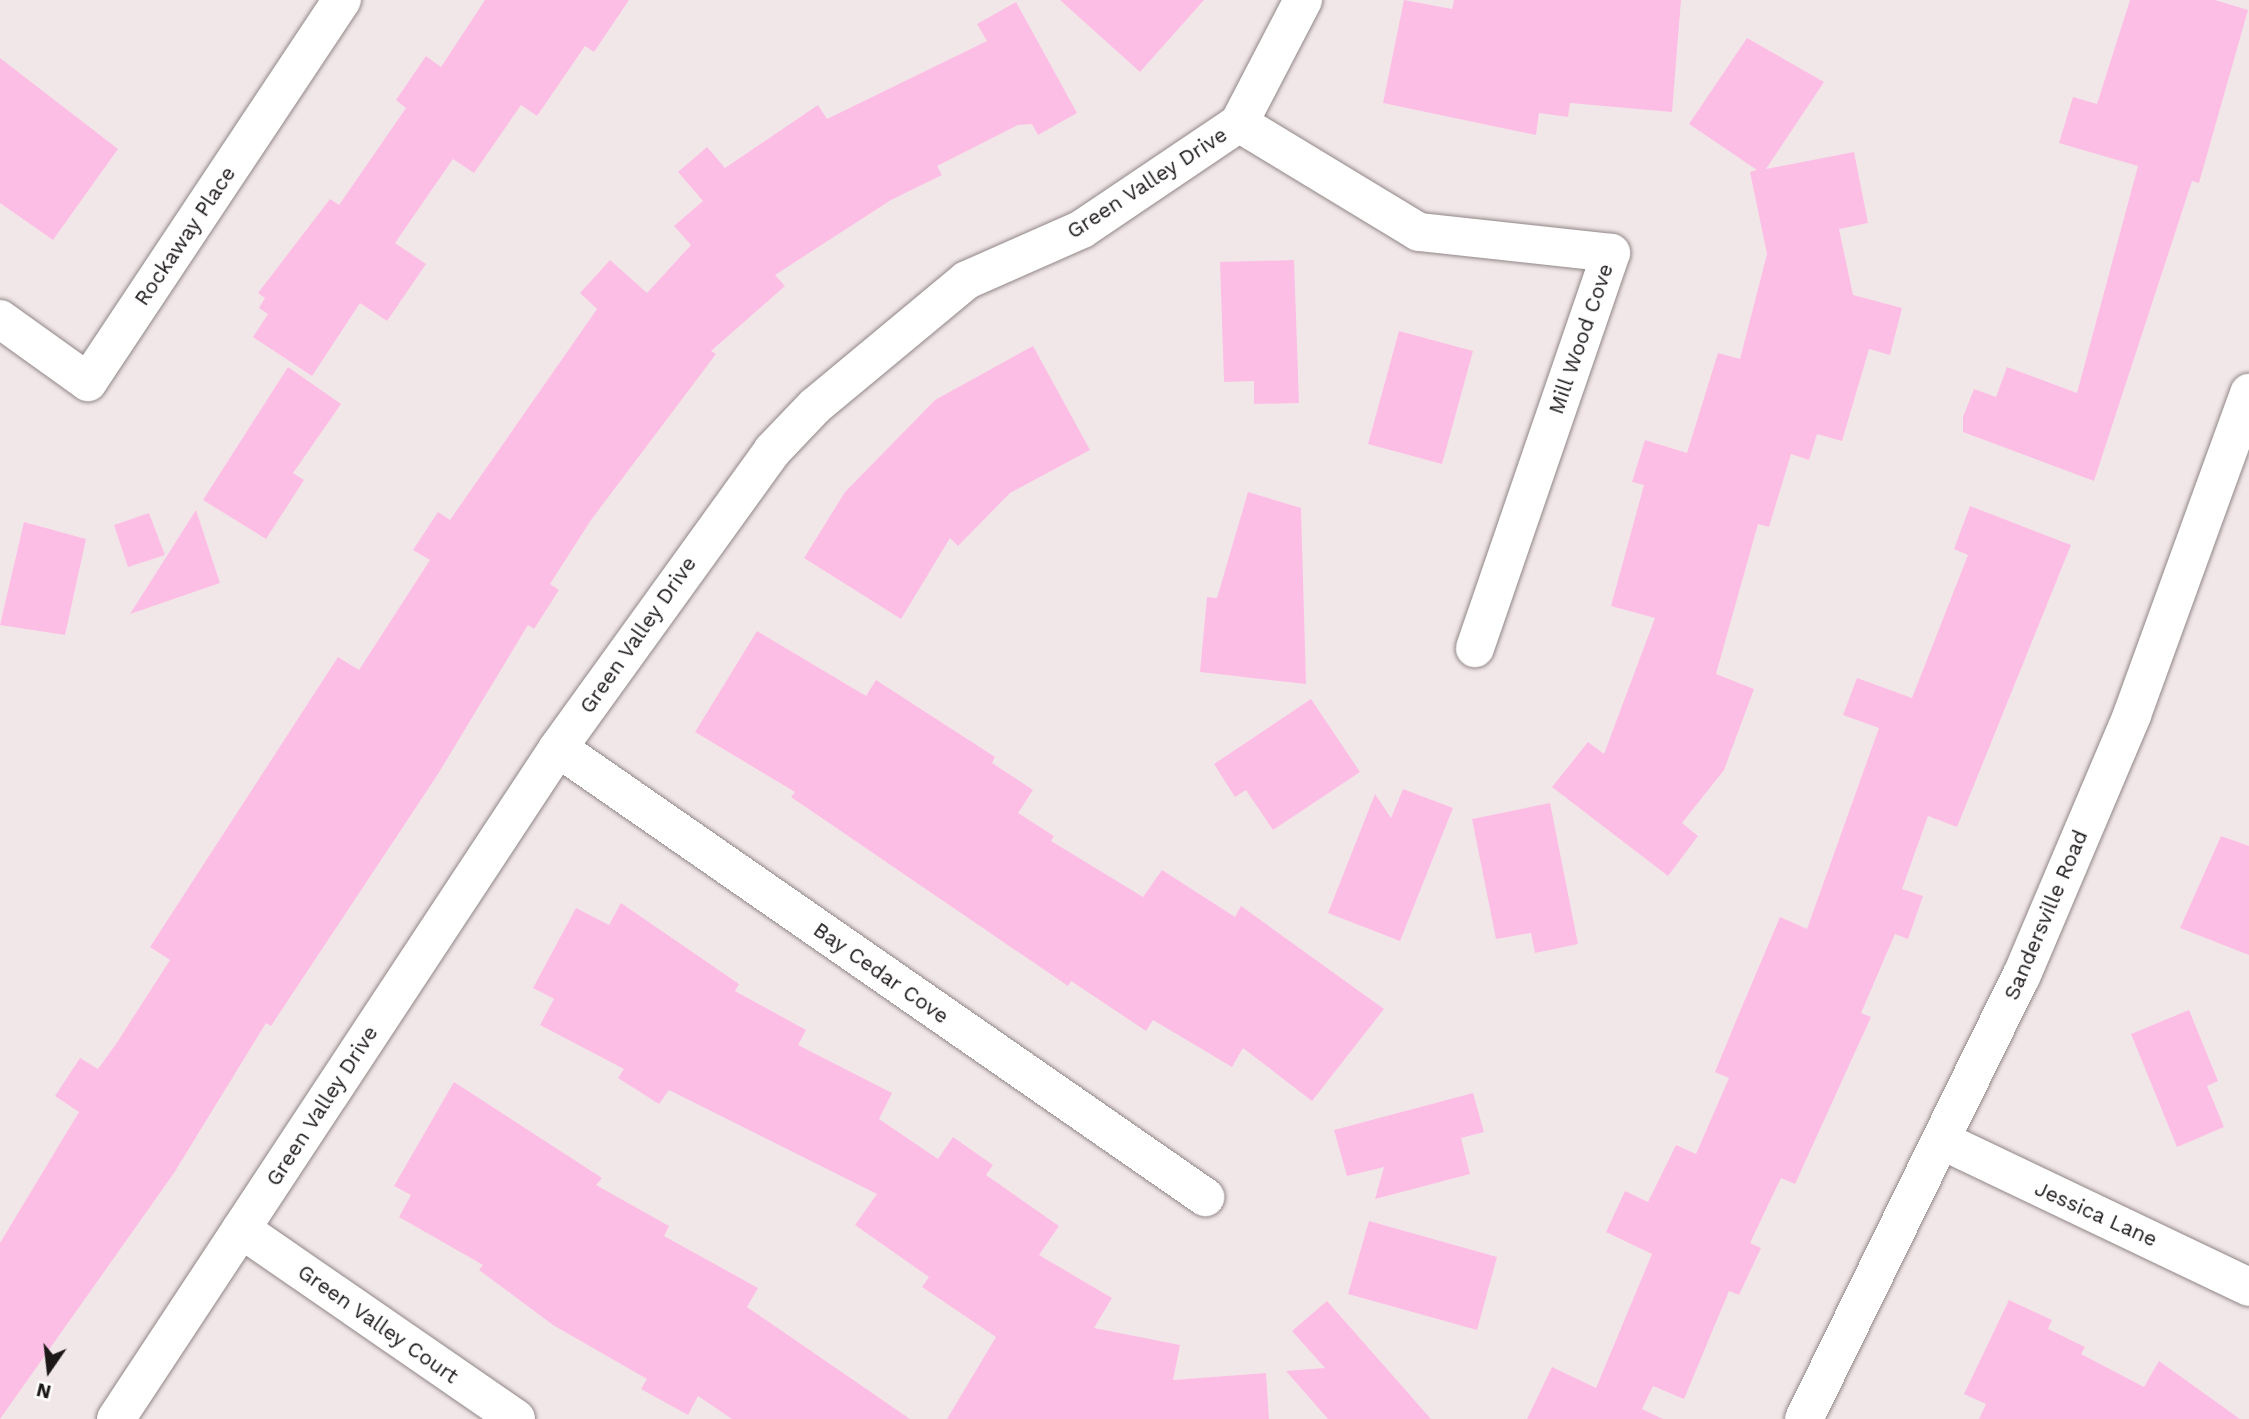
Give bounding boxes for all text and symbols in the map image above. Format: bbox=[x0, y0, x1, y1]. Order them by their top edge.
street label: Green Valley Drive bbox=[1062, 122, 1232, 244]
street label: Rockaway Place bbox=[129, 161, 241, 311]
street label: Mill Wood Cove bbox=[1543, 260, 1619, 418]
street label: Green Valley Drive bbox=[574, 551, 702, 719]
street label: Sandersville Road bbox=[1999, 826, 2093, 1004]
street label: Bay Cedar Cove bbox=[808, 917, 954, 1029]
street label: Green Valley Drive bbox=[261, 1021, 383, 1191]
street label: Jessica Lane bbox=[2031, 1176, 2161, 1252]
street label: Green Valley Court bbox=[292, 1259, 464, 1389]
north arrow bbox=[14, 1335, 84, 1405]
text: N bbox=[34, 1378, 53, 1404]

